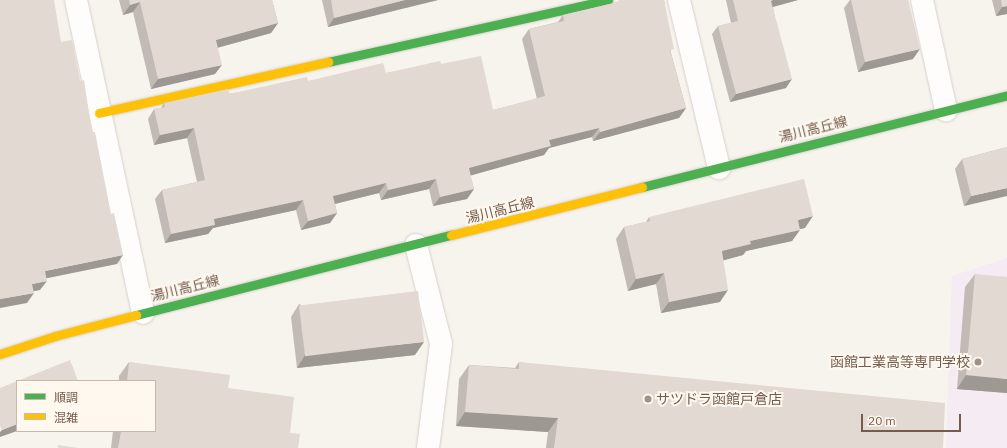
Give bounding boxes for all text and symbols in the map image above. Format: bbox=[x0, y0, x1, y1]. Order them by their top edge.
street label: 湯川高丘線 bbox=[777, 112, 849, 146]
street label: 湯川高丘線 bbox=[464, 193, 536, 227]
street label: 湯川高丘線 bbox=[149, 271, 221, 305]
place label: 函館工業高等専門学校 bbox=[830, 354, 970, 370]
marker: 函館工業高等専門学校 bbox=[973, 357, 983, 367]
legend bbox=[16, 380, 156, 432]
text: 順調 bbox=[54, 390, 78, 405]
place label: サツドラ函館戸倉店 bbox=[656, 391, 782, 407]
marker: サツドラ函館戸倉店 bbox=[643, 394, 653, 404]
scale bar bbox=[863, 406, 963, 432]
text: 混雑 bbox=[54, 410, 78, 425]
text: 20 m bbox=[868, 413, 896, 428]

